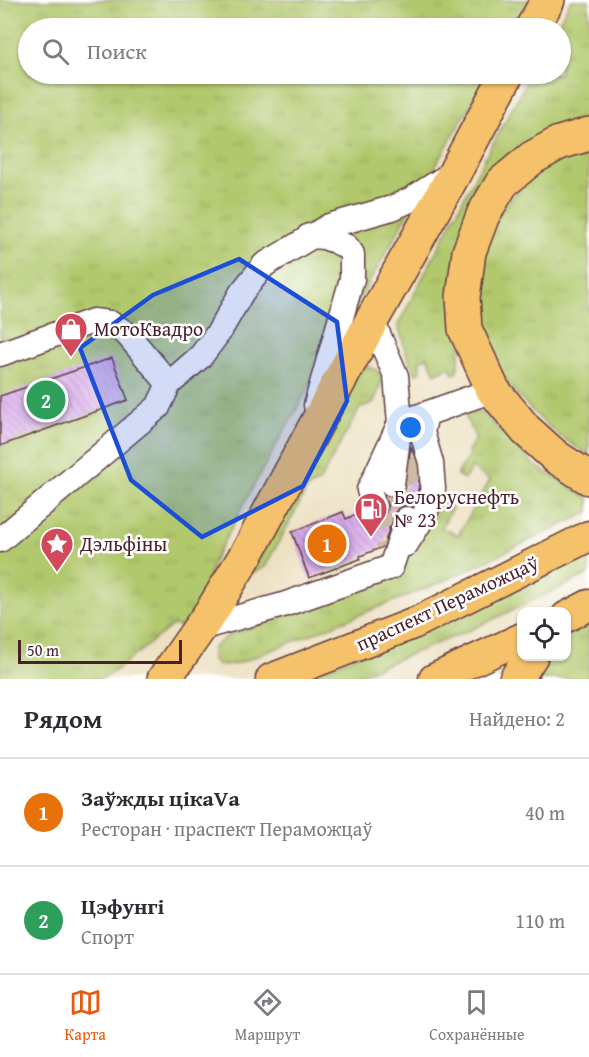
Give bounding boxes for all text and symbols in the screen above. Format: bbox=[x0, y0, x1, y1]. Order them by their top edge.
search box bbox=[18, 18, 571, 84]
icon: search bbox=[39, 35, 72, 68]
text: Поиск bbox=[87, 35, 147, 67]
shop icon: МотоКвадро bbox=[53, 311, 89, 358]
place label: МотоКвадро bbox=[94, 314, 203, 343]
pin: 2 bbox=[26, 378, 66, 422]
your location bbox=[396, 413, 425, 442]
place label: Белоруснефть № 23 bbox=[394, 482, 519, 534]
fuel station icon: Белоруснефть № 23 bbox=[353, 491, 389, 538]
pin: 1 bbox=[308, 522, 346, 566]
place icon: Дэльфіны bbox=[39, 526, 75, 573]
place label: Дэльфіны bbox=[79, 529, 167, 558]
street label: праспект Пераможцаў bbox=[351, 547, 543, 658]
map controls bbox=[517, 607, 571, 661]
button: locate bbox=[517, 607, 571, 661]
scale bar bbox=[18, 637, 182, 664]
text: 50 m bbox=[27, 638, 59, 662]
text: Рядом bbox=[24, 699, 102, 738]
text: Найдено: 2 bbox=[469, 704, 565, 733]
text: Заўжды цікаVа bbox=[81, 782, 240, 814]
text: 1 bbox=[38, 798, 49, 827]
text: 40 m bbox=[525, 798, 565, 827]
text: Ресторан · праспект Пераможцаў bbox=[81, 814, 372, 843]
text: Цэфунгі bbox=[81, 890, 164, 922]
text: 2 bbox=[38, 906, 49, 935]
text: 110 m bbox=[515, 906, 565, 935]
text: Спорт bbox=[81, 922, 134, 951]
tab: Карта bbox=[64, 986, 106, 1046]
tab: Маршрут bbox=[235, 986, 300, 1046]
tab: Сохранённые bbox=[429, 986, 525, 1046]

